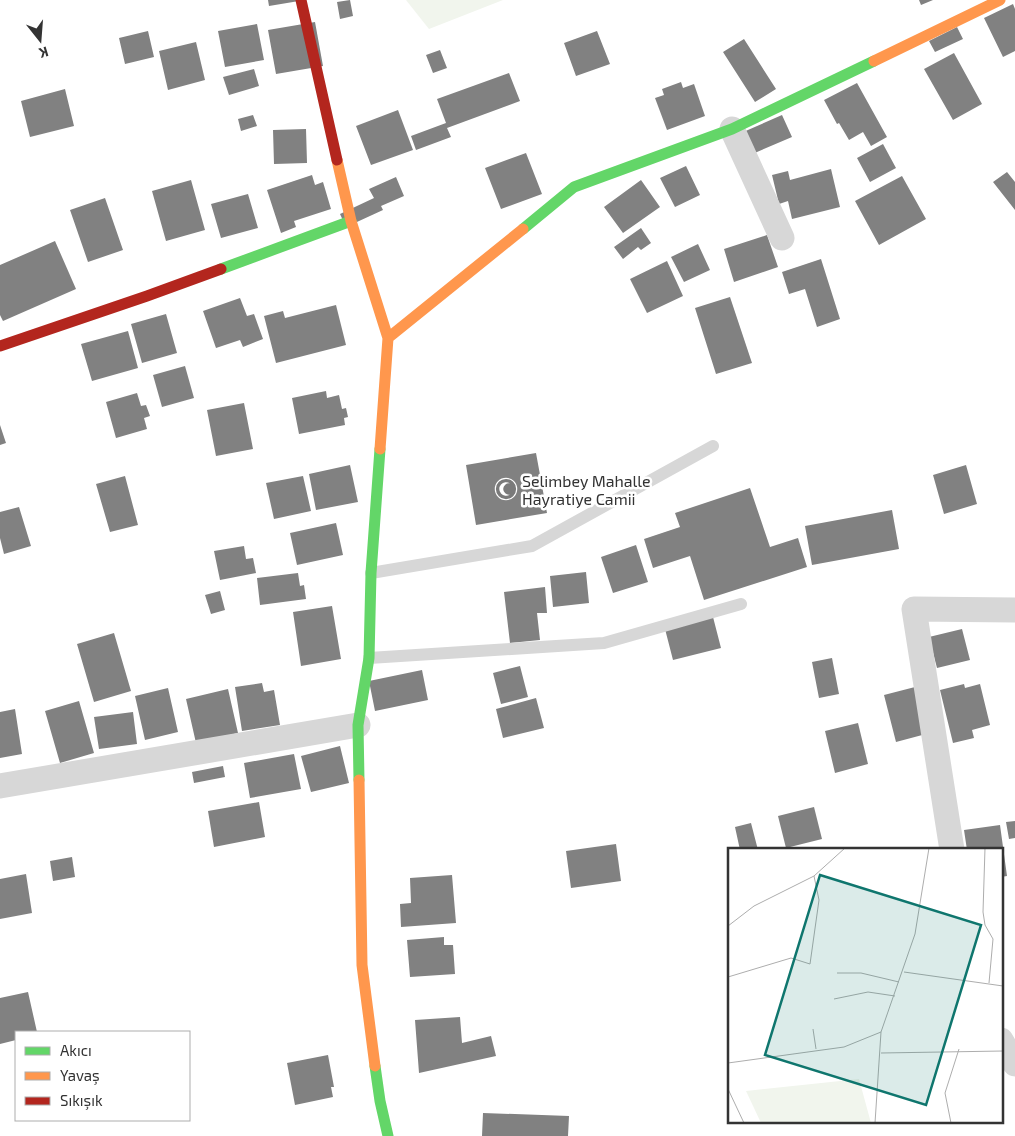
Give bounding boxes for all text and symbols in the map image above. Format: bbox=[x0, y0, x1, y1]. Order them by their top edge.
north arrow bbox=[15, 15, 65, 65]
text: K bbox=[37, 43, 51, 62]
place label: Selimbey Mahalle Hayratiye Camii bbox=[522, 471, 651, 508]
mosque icon: Selimbey Mahalle Hayratiye Camii bbox=[494, 477, 518, 501]
inset map bbox=[728, 848, 1002, 1124]
legend bbox=[15, 1031, 190, 1121]
text: Akıcı bbox=[60, 1041, 92, 1059]
text: Yavaş bbox=[60, 1066, 100, 1085]
text: Sıkışık bbox=[60, 1091, 103, 1110]

